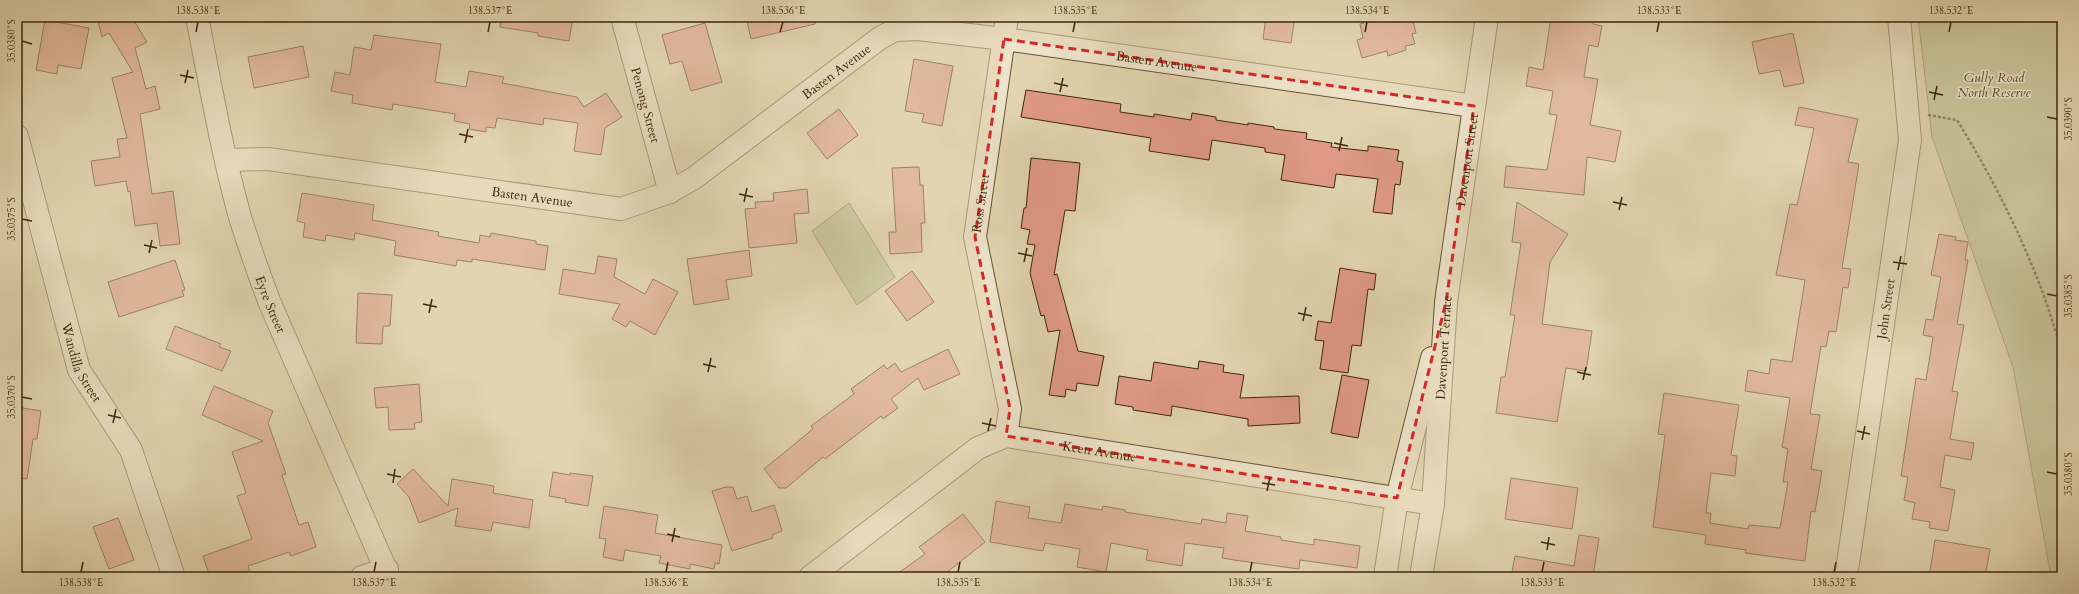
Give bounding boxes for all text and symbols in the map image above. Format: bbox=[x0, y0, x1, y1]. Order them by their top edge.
text: 138.538°E bbox=[176, 4, 220, 18]
text: 138.537°E bbox=[468, 4, 512, 18]
text: 138.536°E bbox=[761, 4, 805, 18]
text: 138.535°E bbox=[1053, 4, 1097, 18]
text: 138.534°E bbox=[1345, 4, 1389, 18]
text: 138.533°E bbox=[1637, 4, 1681, 18]
text: 138.532°E bbox=[1929, 4, 1973, 18]
text: 35.0380°S bbox=[5, 19, 19, 63]
street label: Basten Avenue bbox=[799, 40, 875, 104]
street label: Basten Avenue bbox=[1115, 47, 1199, 76]
street label: Penong Street bbox=[626, 65, 664, 145]
park label: Gully Road North Reserve bbox=[1958, 69, 2031, 102]
text: 35.0390°S bbox=[2062, 97, 2076, 141]
street label: Davenport Street bbox=[1452, 112, 1483, 208]
street label: Ross Street bbox=[968, 173, 994, 234]
street label: Basten Avenue bbox=[490, 183, 574, 212]
text: 35.0375°S bbox=[5, 197, 19, 241]
street label: Eyre Street bbox=[250, 273, 290, 336]
text: 35.0385°S bbox=[2062, 274, 2076, 318]
street label: John Street bbox=[1873, 278, 1900, 342]
street label: Davenport Terrace bbox=[1432, 294, 1457, 400]
street label: Wandilla Street bbox=[57, 320, 106, 406]
text: 35.0370°S bbox=[5, 375, 19, 419]
street label: Keen Avenue bbox=[1061, 437, 1138, 467]
text: 35.0380°S bbox=[2062, 452, 2076, 496]
text: 138.538°E bbox=[59, 576, 103, 590]
text: 138.537°E bbox=[352, 576, 396, 590]
text: 138.536°E bbox=[644, 576, 688, 590]
text: 138.535°E bbox=[936, 576, 980, 590]
text: 138.534°E bbox=[1228, 576, 1272, 590]
text: 138.533°E bbox=[1520, 576, 1564, 590]
text: 138.532°E bbox=[1812, 576, 1856, 590]

